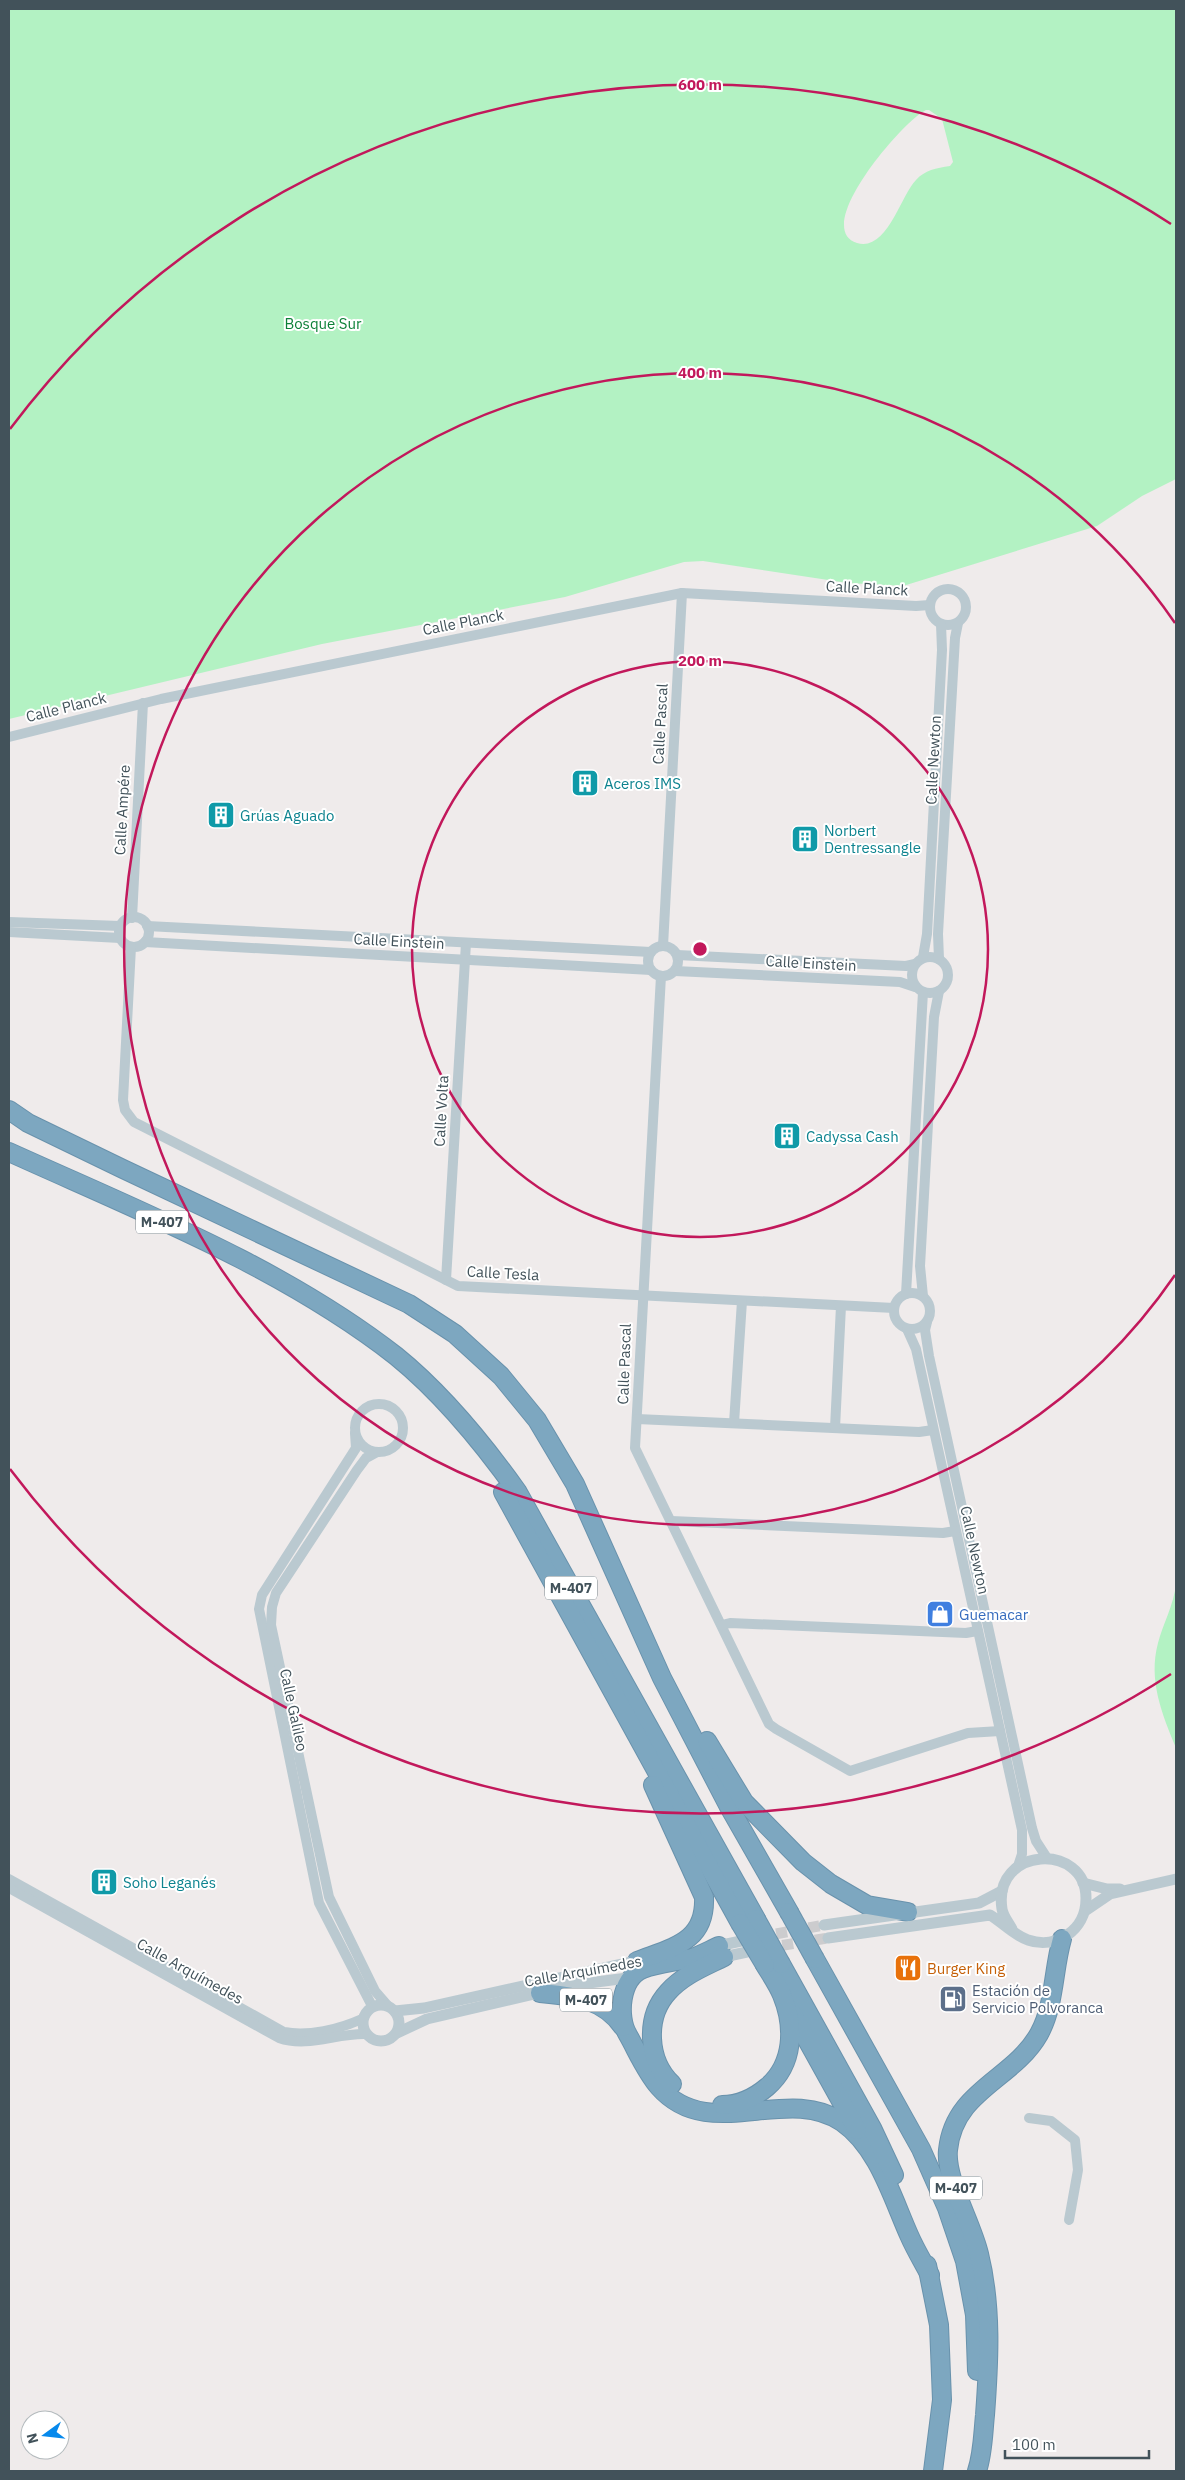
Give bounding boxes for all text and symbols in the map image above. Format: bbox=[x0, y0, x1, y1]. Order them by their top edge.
text: 600 m bbox=[678, 75, 722, 94]
park label: Bosque Sur bbox=[284, 314, 362, 333]
text: 400 m bbox=[678, 363, 722, 382]
street label: Calle Planck bbox=[825, 576, 909, 600]
street label: Calle Planck bbox=[421, 605, 505, 639]
text: 200 m bbox=[678, 651, 722, 670]
street label: Calle Pascal bbox=[648, 683, 672, 765]
street label: Calle Planck bbox=[24, 688, 108, 726]
street label: Calle Newton bbox=[921, 715, 945, 805]
street label: Calle Ampére bbox=[110, 764, 134, 856]
building icon: Aceros IMS bbox=[570, 768, 600, 798]
place label: Aceros IMS bbox=[604, 774, 681, 793]
building icon: Grúas Aguado bbox=[206, 800, 236, 830]
place label: Grúas Aguado bbox=[240, 806, 334, 825]
place label: Norbert Dentressangle bbox=[824, 821, 921, 857]
building icon: Norbert Dentressangle bbox=[790, 824, 820, 854]
street label: Calle Einstein bbox=[353, 929, 445, 953]
centre of rings bbox=[691, 940, 709, 958]
street label: Calle Einstein bbox=[765, 951, 857, 975]
street label: Calle Volta bbox=[430, 1075, 452, 1147]
building icon: Cadyssa Cash bbox=[772, 1121, 802, 1151]
place label: Cadyssa Cash bbox=[806, 1127, 899, 1146]
road number: M-407 bbox=[136, 1210, 188, 1234]
street label: Calle Tesla bbox=[466, 1262, 540, 1284]
street label: Calle Pascal bbox=[613, 1323, 635, 1405]
street label: Calle Newton bbox=[956, 1504, 994, 1596]
road number: M-407 bbox=[545, 1576, 597, 1600]
shop icon: Guemacar bbox=[925, 1599, 955, 1629]
place label: Guemacar bbox=[959, 1605, 1029, 1624]
street label: Calle Galileo bbox=[276, 1667, 312, 1753]
building icon: Soho Leganés bbox=[89, 1867, 119, 1897]
place label: Soho Leganés bbox=[123, 1873, 216, 1892]
street label: Calle Arquímedes bbox=[133, 1934, 247, 2008]
street label: Calle Arquímedes bbox=[523, 1951, 643, 1991]
restaurant icon: Burger King bbox=[893, 1953, 923, 1983]
place label: Burger King bbox=[927, 1959, 1005, 1978]
place label: Estación de Servicio Polvoranca bbox=[972, 1981, 1103, 2017]
fuel station icon: Estación de Servicio Polvoranca bbox=[938, 1984, 968, 2014]
road number: M-407 bbox=[560, 1988, 612, 2012]
road number: M-407 bbox=[930, 2176, 982, 2200]
north arrow bbox=[20, 2410, 70, 2460]
scale bar bbox=[1005, 2428, 1149, 2460]
text: N bbox=[22, 2431, 42, 2446]
text: 100 m bbox=[1012, 2435, 1056, 2454]

